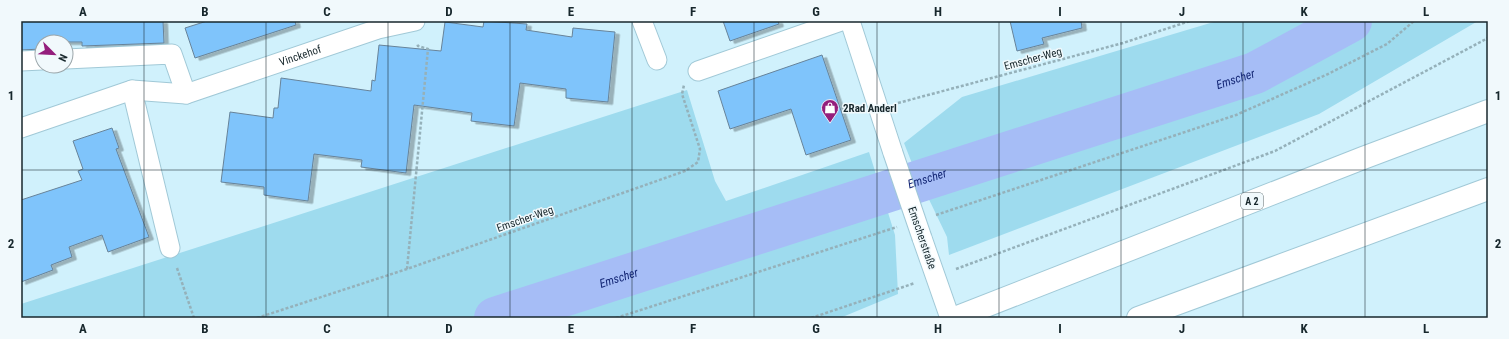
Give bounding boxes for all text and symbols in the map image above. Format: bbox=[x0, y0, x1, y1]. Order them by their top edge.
text: A bbox=[79, 4, 87, 19]
text: B bbox=[201, 4, 209, 19]
text: C bbox=[323, 4, 331, 19]
text: D bbox=[445, 4, 453, 19]
text: E bbox=[568, 4, 575, 19]
text: F bbox=[690, 4, 696, 19]
text: G bbox=[812, 4, 820, 19]
text: H bbox=[934, 4, 942, 19]
text: I bbox=[1058, 4, 1062, 19]
text: J bbox=[1179, 4, 1185, 19]
text: K bbox=[1300, 4, 1308, 19]
text: L bbox=[1423, 4, 1429, 19]
north arrow bbox=[34, 34, 74, 74]
street label: Vinckehof bbox=[277, 42, 323, 68]
street label: Emscher-Weg bbox=[1003, 45, 1063, 73]
text: N bbox=[55, 52, 70, 64]
water label: Emscher bbox=[1214, 66, 1257, 92]
text: 1 bbox=[8, 88, 14, 103]
text: 1 bbox=[1495, 88, 1501, 103]
shop icon: 2Rad Anderl bbox=[820, 98, 840, 123]
place label: 2Rad Anderl bbox=[843, 102, 897, 115]
water label: Emscher bbox=[906, 166, 949, 191]
road number: A 2 bbox=[1241, 193, 1263, 209]
street label: Emscher-Weg bbox=[495, 203, 555, 235]
street label: Emscherstraße bbox=[905, 205, 939, 271]
text: 2 bbox=[8, 236, 15, 251]
text: 2 bbox=[1495, 236, 1502, 251]
water label: Emscher bbox=[598, 265, 640, 291]
text: A bbox=[79, 321, 87, 336]
text: B bbox=[201, 321, 209, 336]
text: C bbox=[323, 321, 331, 336]
text: D bbox=[445, 321, 453, 336]
text: E bbox=[568, 321, 575, 336]
text: F bbox=[690, 321, 696, 336]
text: G bbox=[812, 321, 820, 336]
text: H bbox=[934, 321, 942, 336]
text: I bbox=[1058, 321, 1062, 336]
text: J bbox=[1179, 321, 1185, 336]
text: K bbox=[1300, 321, 1308, 336]
text: L bbox=[1423, 321, 1429, 336]

